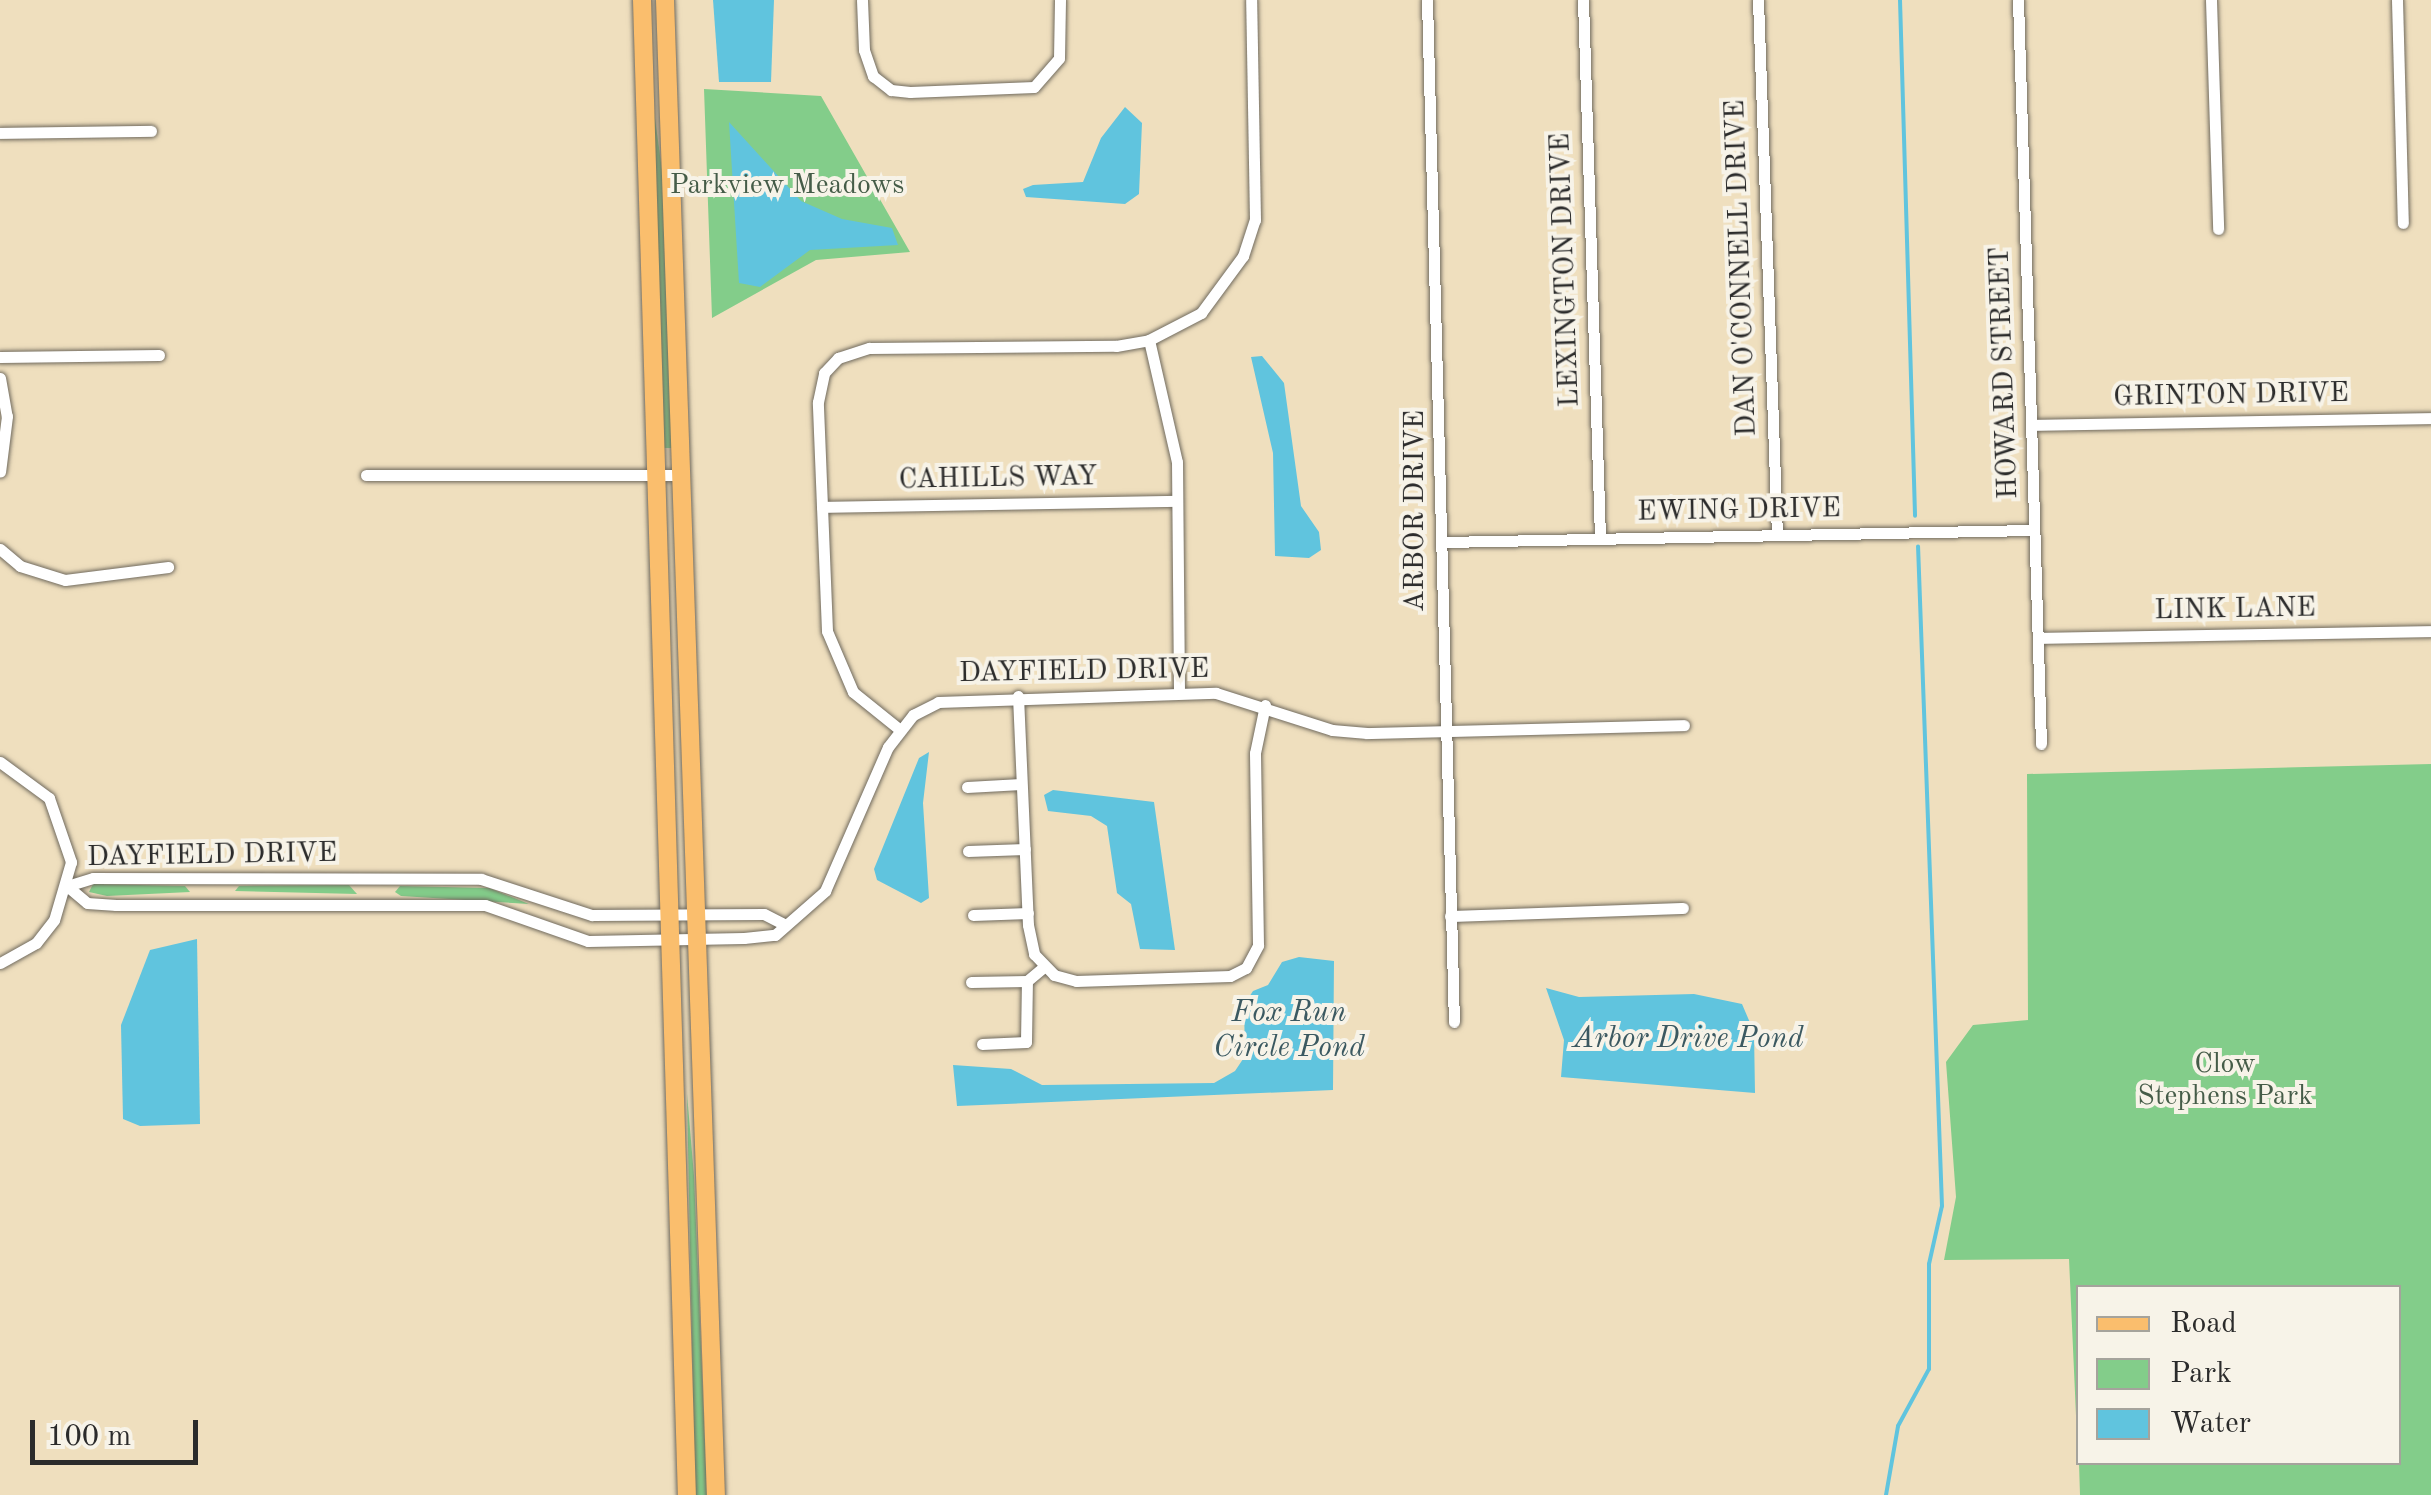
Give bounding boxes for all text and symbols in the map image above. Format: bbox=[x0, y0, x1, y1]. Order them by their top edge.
street label: DAN O'CONNELL DRIVE bbox=[1719, 99, 1765, 437]
street label: LEXINGTON DRIVE bbox=[1544, 132, 1588, 408]
park label: Parkview Meadows bbox=[670, 169, 904, 203]
street label: HOWARD STREET bbox=[1984, 246, 2026, 500]
street label: GRINTON DRIVE bbox=[2113, 377, 2349, 415]
street label: ARBOR DRIVE bbox=[1399, 410, 1433, 612]
street label: CAHILLS WAY bbox=[898, 460, 1098, 498]
street label: EWING DRIVE bbox=[1637, 492, 1841, 530]
street label: LINK LANE bbox=[2154, 592, 2316, 628]
street label: DAYFIELD DRIVE bbox=[959, 653, 1209, 691]
street label: DAYFIELD DRIVE bbox=[87, 837, 337, 875]
water label: Fox Run Circle Pond bbox=[1213, 995, 1365, 1066]
water label: Arbor Drive Pond bbox=[1572, 1021, 1804, 1057]
park label: Clow Stephens Park bbox=[2137, 1048, 2313, 1114]
legend bbox=[2076, 1285, 2401, 1465]
text: Road bbox=[2170, 1309, 2237, 1339]
text: Park bbox=[2170, 1359, 2232, 1389]
scale bar bbox=[35, 1400, 202, 1462]
text: Water bbox=[2170, 1409, 2251, 1439]
text: 100 m bbox=[47, 1422, 131, 1452]

